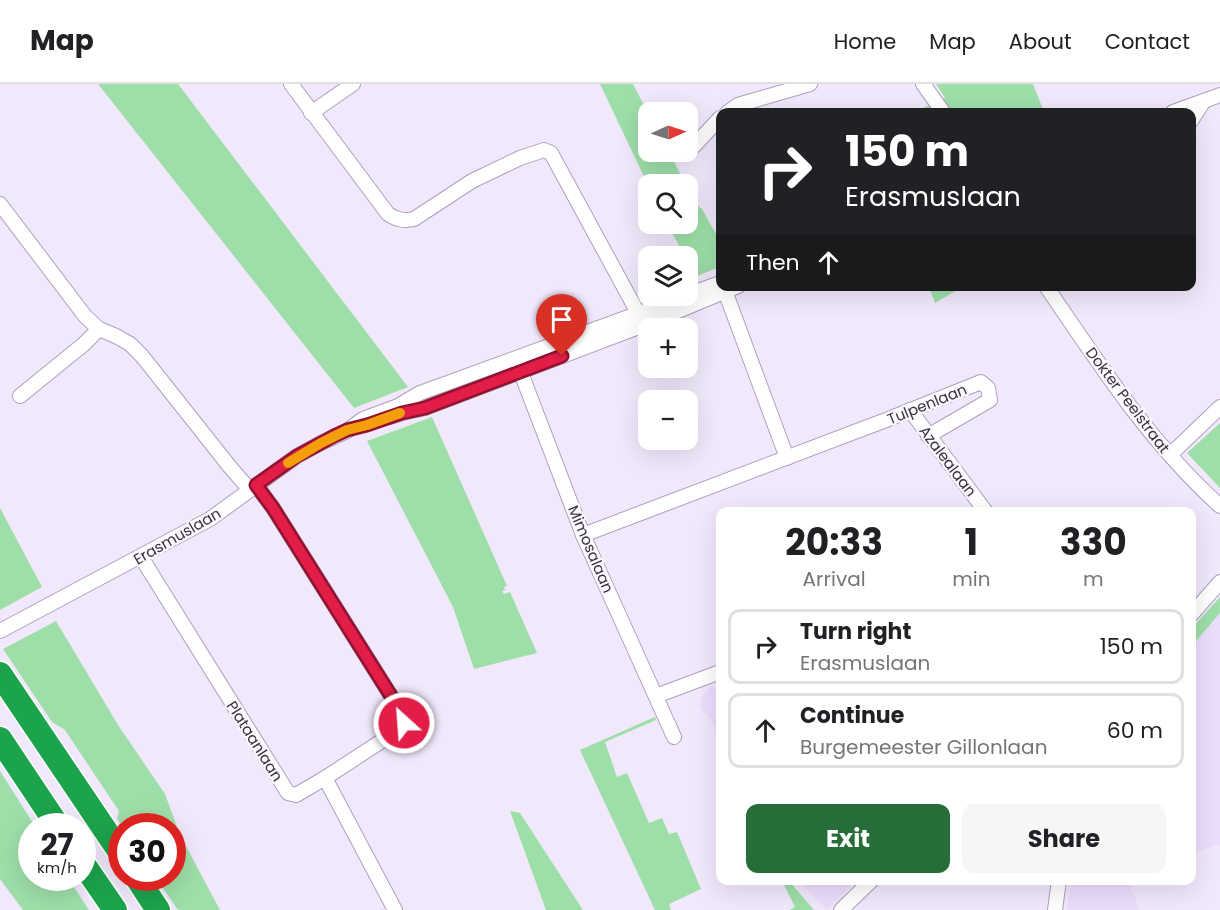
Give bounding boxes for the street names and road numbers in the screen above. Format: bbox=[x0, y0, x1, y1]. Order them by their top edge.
street label: Dokter Peelstraat bbox=[1081, 343, 1175, 457]
street label: Tulpenlaan bbox=[884, 379, 970, 429]
street label: Azalealaan bbox=[914, 421, 982, 501]
street label: Erasmuslaan bbox=[129, 502, 225, 570]
street label: Mimosalaan bbox=[563, 502, 619, 596]
street label: Plataanlaan bbox=[222, 697, 288, 785]

